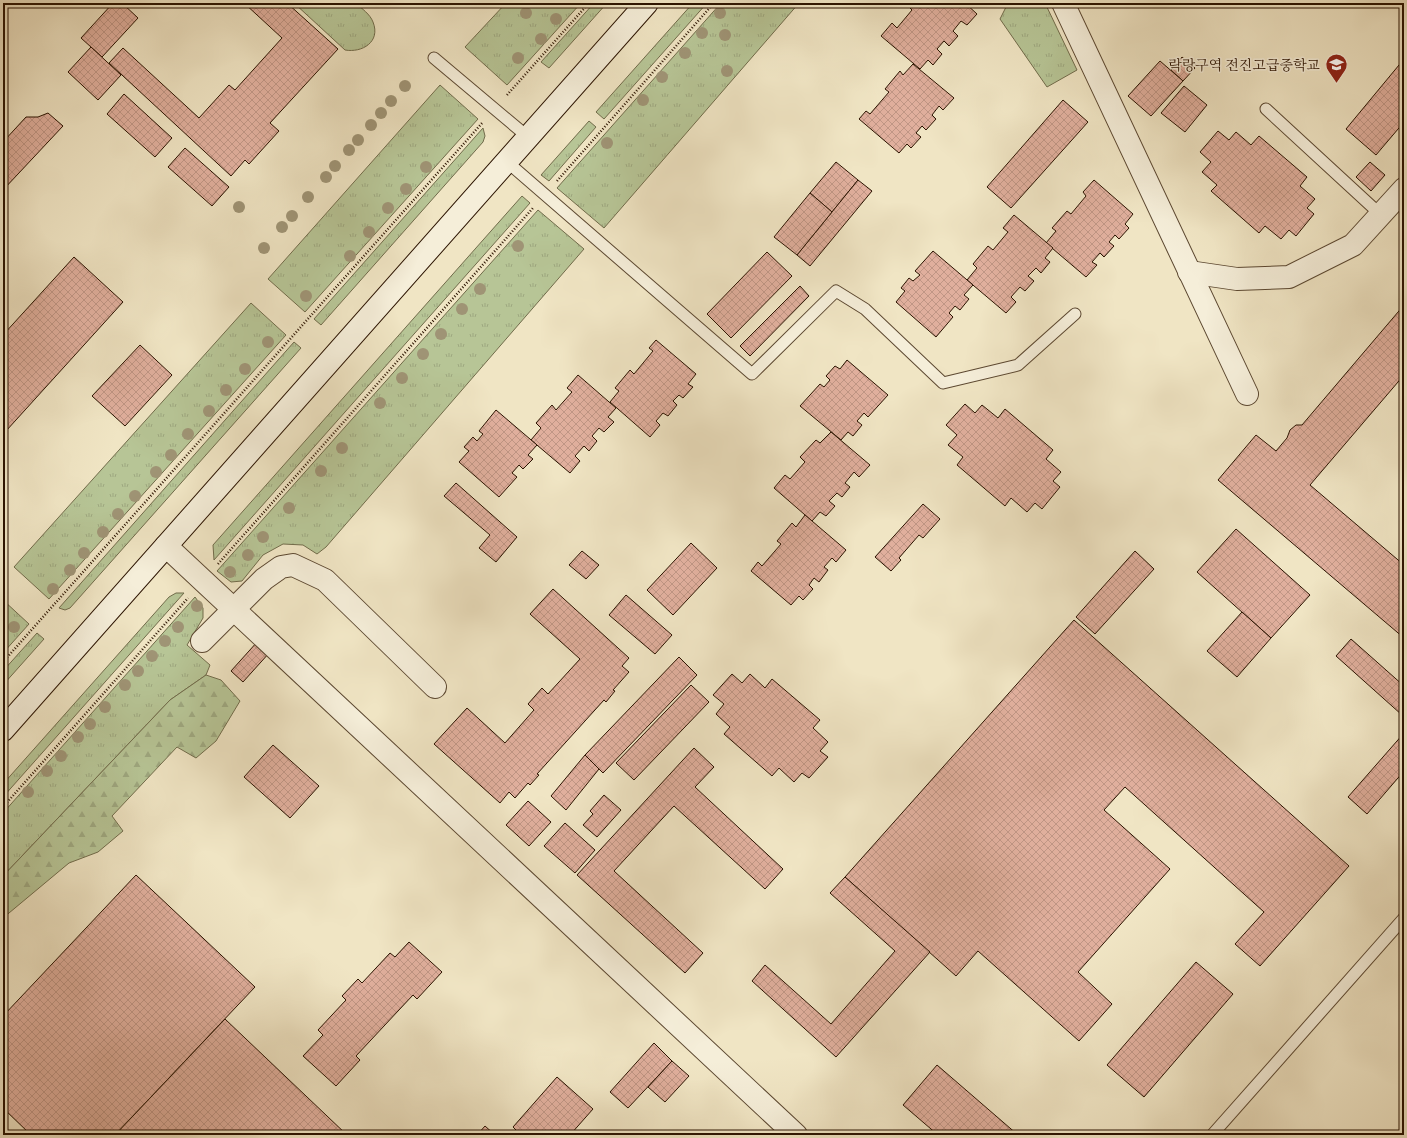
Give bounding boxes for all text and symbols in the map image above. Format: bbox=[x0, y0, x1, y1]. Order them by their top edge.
school or university icon: 락랑구역 전진고급중학교 bbox=[1323, 52, 1349, 85]
place label: 락랑구역 전진고급중학교 bbox=[1168, 57, 1320, 75]

